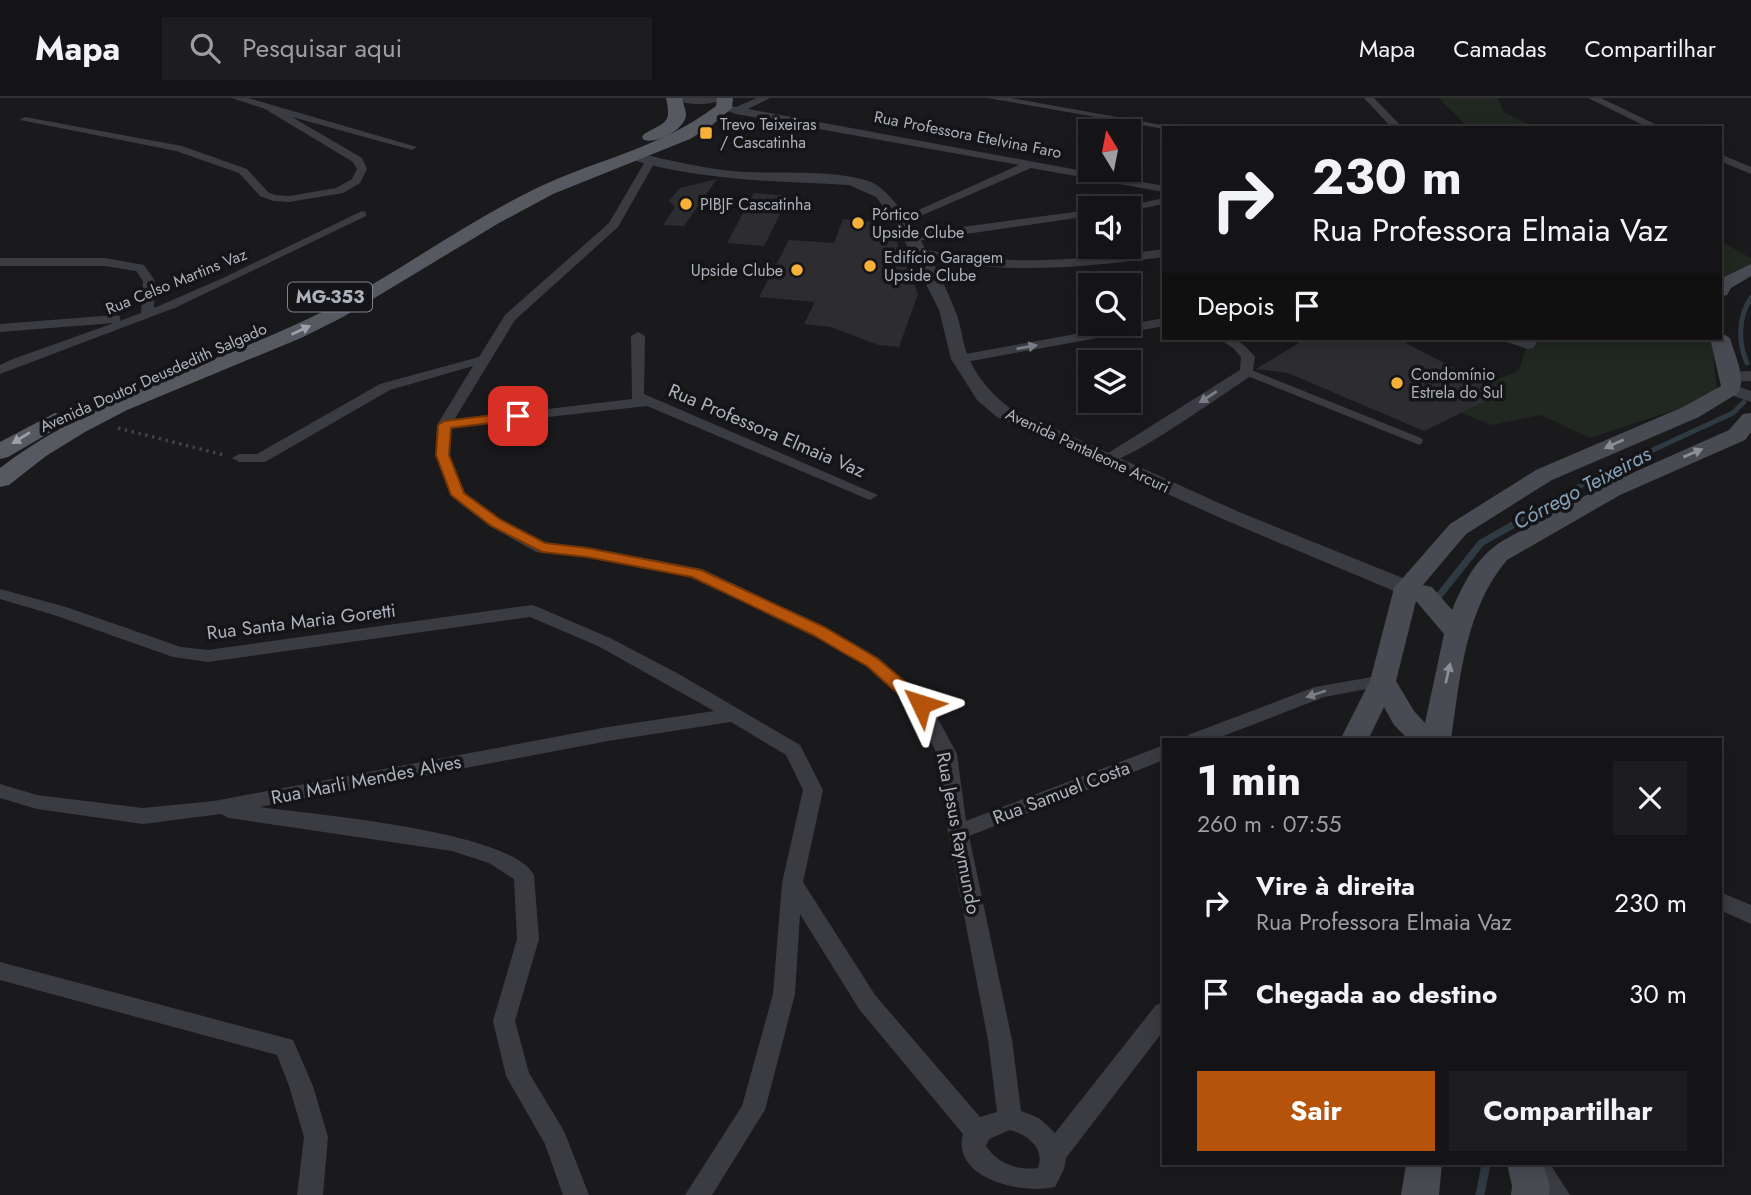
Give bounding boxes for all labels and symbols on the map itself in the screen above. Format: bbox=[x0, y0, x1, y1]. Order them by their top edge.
street label: Rua Professora Etelvina Faro bbox=[872, 105, 1064, 164]
place label: Trevo Teixeiras / Cascatinha bbox=[720, 113, 817, 154]
north arrow bbox=[1078, 119, 1141, 182]
marker: Trevo Teixeiras / Cascatinha bbox=[698, 125, 714, 141]
place label: PIBJF Cascatinha bbox=[700, 193, 811, 216]
marker: PIBJF Cascatinha bbox=[678, 196, 694, 212]
place label: Pórtico Upside Clube bbox=[872, 203, 964, 244]
marker: Pórtico Upside Clube bbox=[850, 215, 866, 231]
street label: Rua Celso Martins Vaz bbox=[102, 242, 251, 320]
place label: Edifício Garagem Upside Clube bbox=[884, 246, 1003, 287]
marker: Edifício Garagem Upside Clube bbox=[862, 258, 878, 274]
place label: Upside Clube bbox=[691, 259, 783, 282]
marker: Upside Clube bbox=[789, 262, 805, 278]
road number: MG-353 bbox=[288, 282, 372, 312]
street label: Avenida Doutor Deusdedith Salgado bbox=[36, 317, 271, 438]
one-way arrow bbox=[291, 324, 311, 336]
one-way arrow bbox=[1016, 341, 1038, 352]
place label: Condomínio Estrela do Sul bbox=[1411, 363, 1503, 404]
marker: Condomínio Estrela do Sul bbox=[1389, 375, 1405, 391]
street label: Rua Professora Elmaia Vaz bbox=[664, 377, 870, 484]
pin bbox=[488, 386, 548, 446]
one-way arrow bbox=[1198, 391, 1218, 404]
street label: Avenida Pantaleone Arcuri bbox=[1002, 402, 1174, 499]
one-way arrow bbox=[11, 432, 30, 445]
water label: Córrego Teixeiras bbox=[1508, 439, 1657, 537]
one-way arrow bbox=[1603, 439, 1624, 450]
one-way arrow bbox=[1682, 447, 1703, 458]
street label: Rua Santa Maria Goretti bbox=[205, 596, 397, 646]
one-way arrow bbox=[1443, 662, 1454, 684]
position arrow bbox=[884, 667, 958, 741]
one-way arrow bbox=[1305, 689, 1326, 700]
street label: Rua Marli Mendes Alves bbox=[269, 748, 464, 811]
street label: Rua Jesus Raymundo bbox=[930, 750, 987, 917]
street label: Rua Samuel Costa bbox=[989, 754, 1133, 831]

